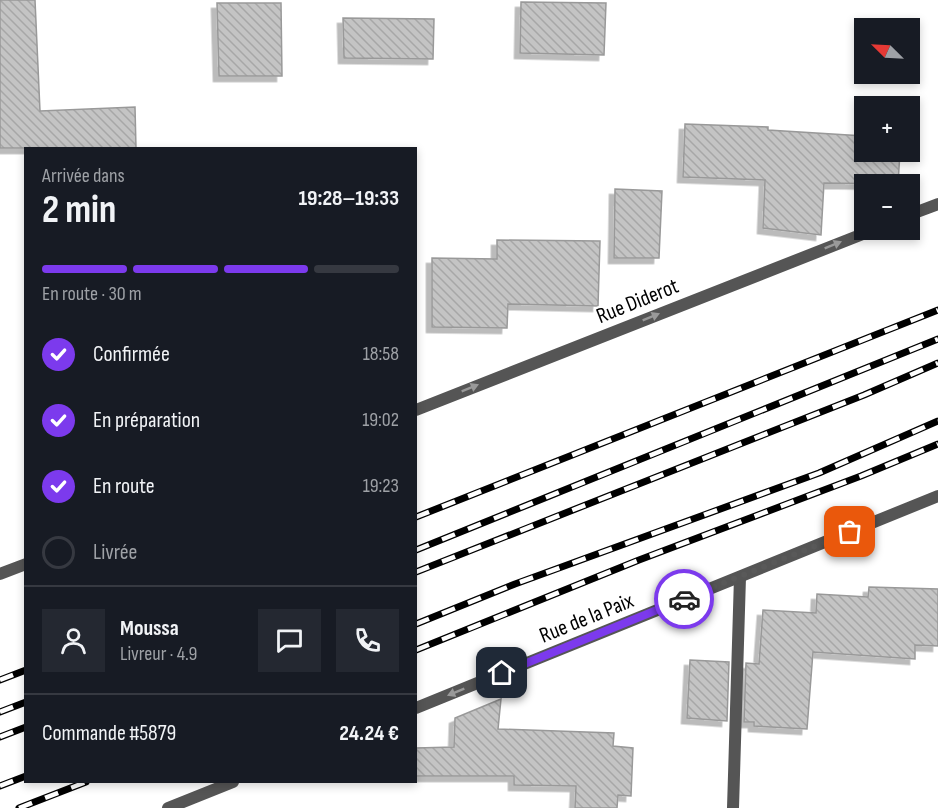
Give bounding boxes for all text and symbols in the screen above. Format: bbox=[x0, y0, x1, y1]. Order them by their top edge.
north arrow bbox=[854, 18, 920, 84]
map controls bbox=[854, 18, 920, 240]
button: + bbox=[854, 96, 920, 162]
text: Arrivée dans bbox=[42, 164, 125, 188]
button: − bbox=[854, 174, 920, 240]
text: 19:28–19:33 bbox=[299, 185, 399, 212]
text: 2 min bbox=[42, 187, 116, 234]
one-way arrow bbox=[824, 240, 842, 250]
street label: Rue Diderot bbox=[592, 273, 683, 330]
text: En route · 30 m bbox=[42, 282, 142, 306]
one-way arrow bbox=[643, 312, 661, 322]
icon: check bbox=[42, 338, 75, 371]
text: Confirmée bbox=[93, 341, 170, 368]
text: 18:58 bbox=[363, 342, 399, 366]
one-way arrow bbox=[461, 383, 479, 393]
icon: check bbox=[42, 404, 75, 437]
text: En préparation bbox=[93, 407, 200, 434]
text: 19:02 bbox=[362, 408, 399, 432]
icon: check bbox=[42, 470, 75, 503]
text: En route bbox=[93, 473, 155, 500]
text: 19:23 bbox=[363, 474, 399, 498]
pin bbox=[824, 506, 875, 557]
icon: bag bbox=[833, 515, 866, 548]
text: Livrée bbox=[93, 539, 137, 566]
courier bbox=[654, 569, 714, 629]
icon: car bbox=[668, 583, 701, 616]
street label: Rue de la Paix bbox=[536, 587, 638, 649]
button: person bbox=[42, 609, 105, 672]
button: chat bbox=[258, 609, 321, 672]
button: phone bbox=[336, 609, 399, 672]
text: Moussa bbox=[120, 615, 179, 642]
text: Livreur · 4.9 bbox=[120, 642, 197, 666]
pin bbox=[476, 647, 527, 698]
icon: home bbox=[485, 656, 518, 689]
one-way arrow bbox=[446, 687, 464, 697]
text: Commande #5879 bbox=[42, 720, 176, 747]
text: 24.24 € bbox=[339, 720, 399, 747]

